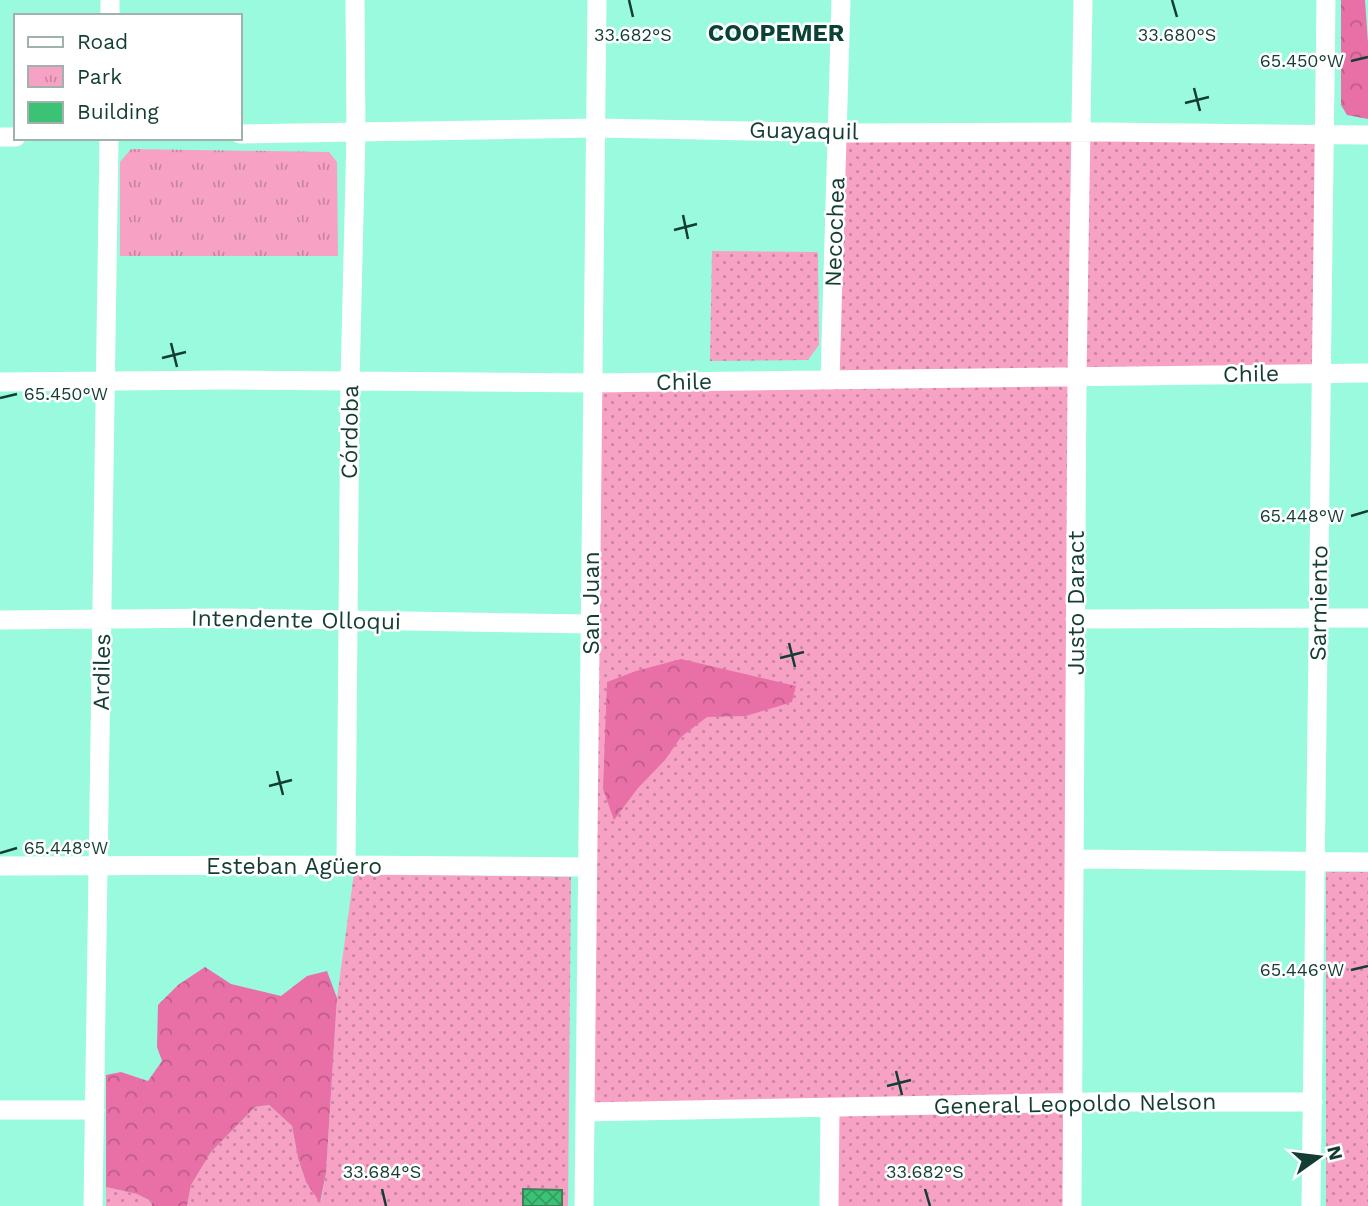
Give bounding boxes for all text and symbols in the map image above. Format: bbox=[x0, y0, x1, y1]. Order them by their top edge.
legend bbox=[14, 14, 242, 140]
district label: COOPEMER bbox=[708, 19, 845, 47]
text: 33.682°S bbox=[594, 24, 672, 45]
text: 33.680°S bbox=[1138, 24, 1216, 45]
text: Road bbox=[77, 29, 128, 54]
text: 65.450°W bbox=[1260, 50, 1344, 71]
text: Park bbox=[77, 64, 122, 89]
text: Building bbox=[77, 99, 159, 124]
street label: Guayaquil bbox=[749, 117, 859, 145]
street label: Necochea bbox=[820, 177, 850, 287]
street label: Chile bbox=[1223, 360, 1279, 388]
street label: Chile bbox=[656, 368, 712, 396]
text: 65.450°W bbox=[24, 383, 108, 404]
street label: Córdoba bbox=[336, 385, 364, 479]
text: 65.448°W bbox=[1260, 505, 1344, 526]
street label: Justo Daract bbox=[1063, 530, 1090, 675]
street label: Sarmiento bbox=[1304, 545, 1334, 661]
street label: San Juan bbox=[578, 551, 605, 655]
street label: Intendente Olloqui bbox=[191, 605, 401, 635]
street label: Ardiles bbox=[88, 633, 116, 711]
text: 65.448°W bbox=[24, 837, 108, 858]
street label: Esteban Agüero bbox=[206, 853, 382, 880]
text: 65.446°W bbox=[1260, 959, 1344, 980]
street label: General Leopoldo Nelson bbox=[934, 1088, 1216, 1120]
north arrow bbox=[1284, 1122, 1354, 1192]
text: N bbox=[1322, 1143, 1348, 1163]
text: 33.684°S bbox=[343, 1161, 421, 1182]
text: 33.682°S bbox=[886, 1161, 964, 1182]

